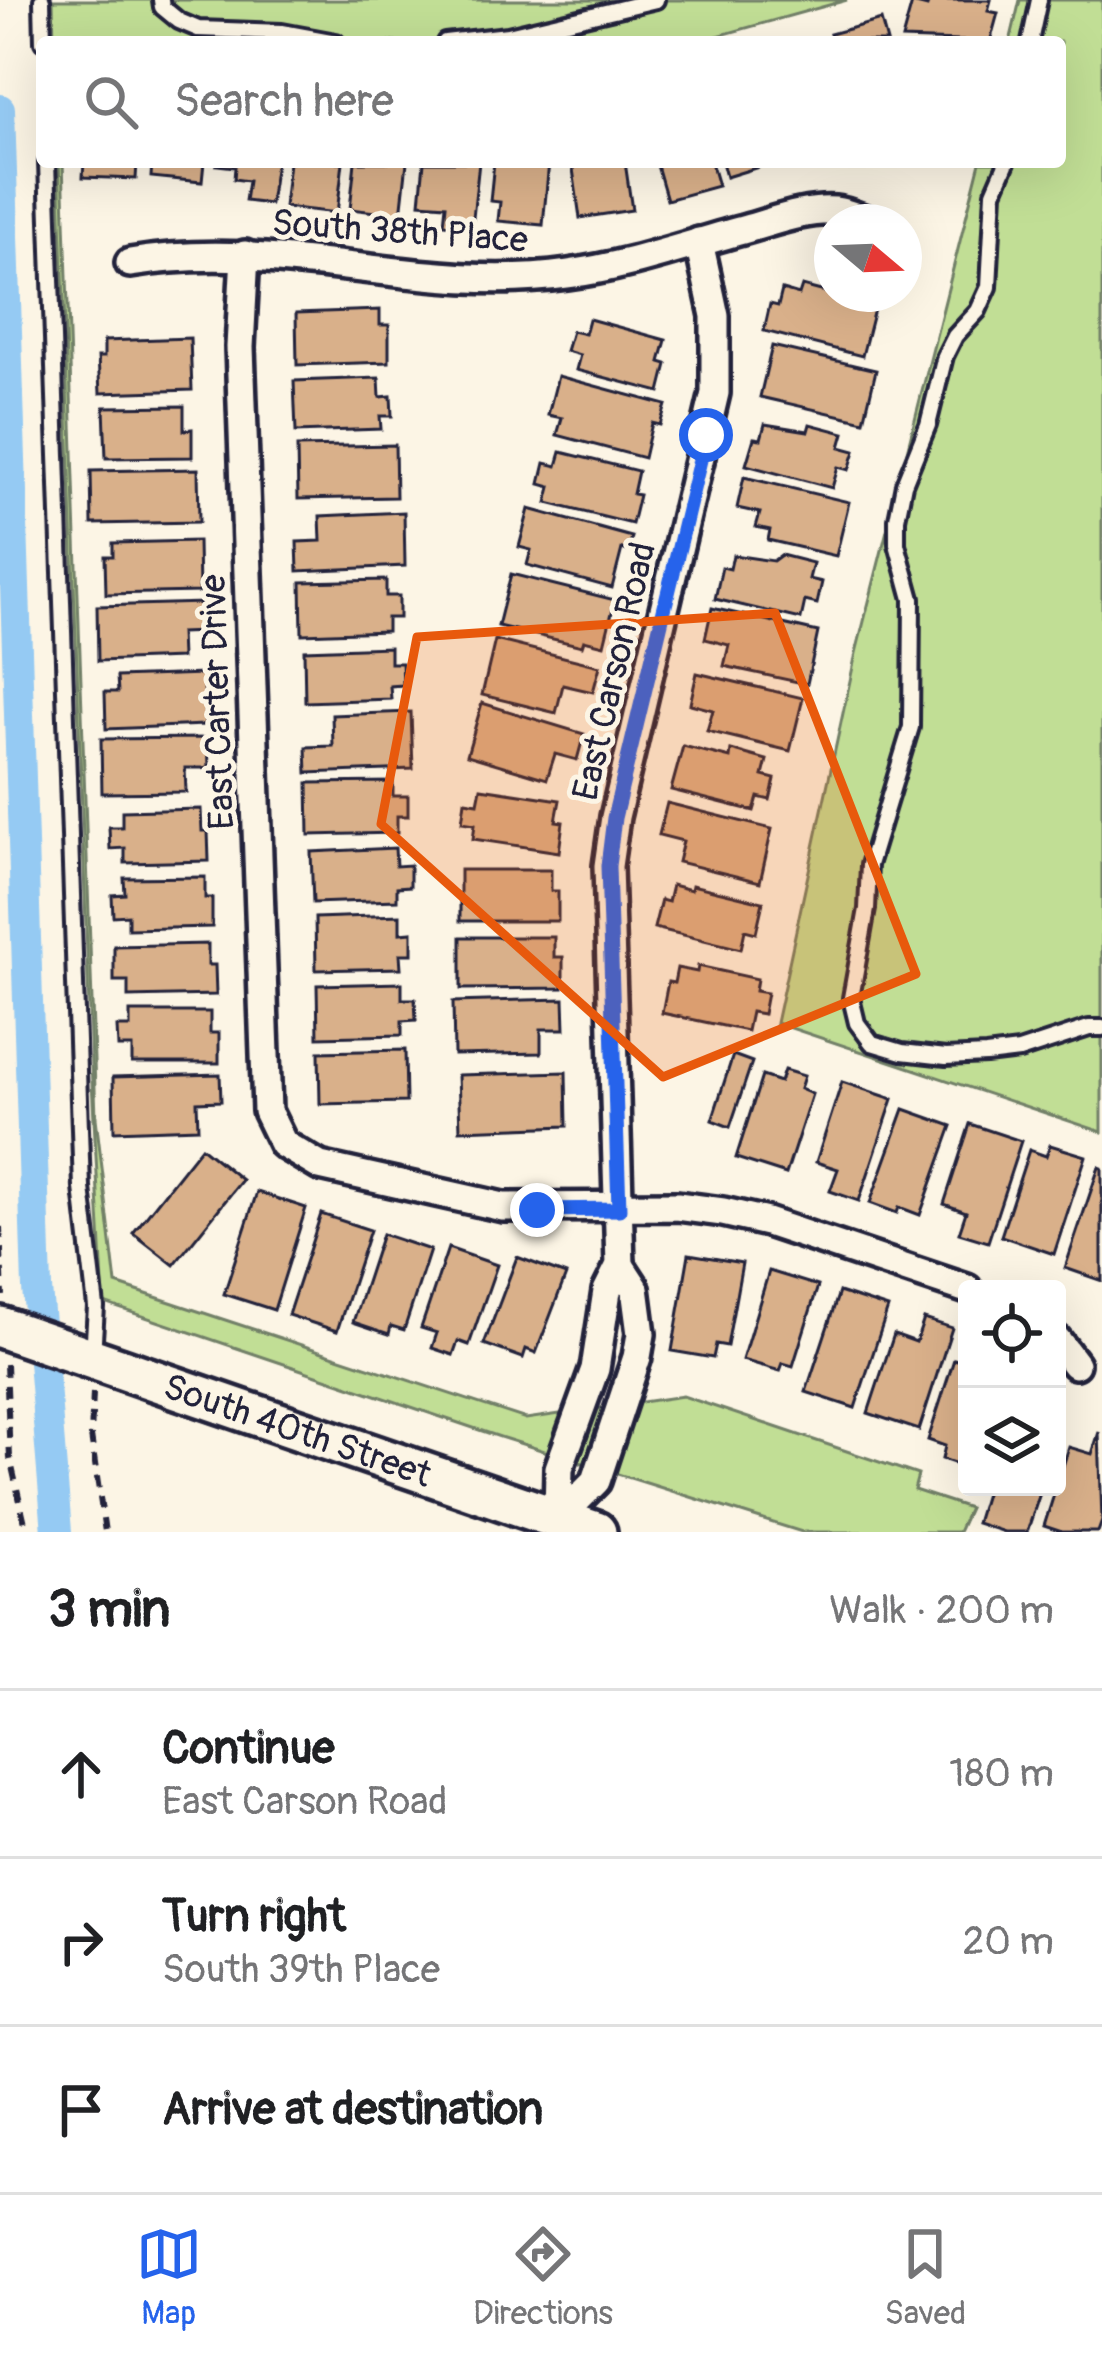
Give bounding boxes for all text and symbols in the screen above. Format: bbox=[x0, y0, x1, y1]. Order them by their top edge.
search box bbox=[36, 36, 1066, 168]
icon: search bbox=[78, 69, 144, 135]
text: Search here bbox=[174, 74, 394, 130]
street label: South 38th Place bbox=[270, 200, 530, 263]
north arrow bbox=[814, 204, 922, 312]
route start bbox=[679, 408, 733, 462]
street label: East Carson Road bbox=[563, 538, 666, 805]
street label: East Carter Drive bbox=[191, 573, 244, 830]
route end bbox=[510, 1183, 564, 1237]
map controls bbox=[958, 1280, 1066, 1496]
button: locate bbox=[958, 1280, 1066, 1388]
street label: South 40th Street bbox=[158, 1364, 438, 1498]
button: layers bbox=[958, 1388, 1066, 1496]
text: 3 min bbox=[48, 1578, 170, 1642]
text: Walk · 200 m bbox=[829, 1586, 1054, 1635]
text: Continue bbox=[162, 1721, 335, 1777]
icon: ahead bbox=[48, 1741, 114, 1807]
text: 180 m bbox=[949, 1749, 1054, 1798]
text: East Carson Road bbox=[162, 1777, 447, 1826]
text: Turn right bbox=[162, 1889, 346, 1945]
icon: right bbox=[48, 1909, 114, 1975]
text: 20 m bbox=[962, 1917, 1054, 1966]
text: South 39th Place bbox=[162, 1945, 440, 1994]
icon: arrive bbox=[48, 2077, 114, 2143]
text: Arrive at destination bbox=[162, 2082, 543, 2138]
tab: Map bbox=[136, 2221, 202, 2334]
tab: Directions bbox=[473, 2221, 613, 2334]
tab: Saved bbox=[884, 2221, 966, 2334]

